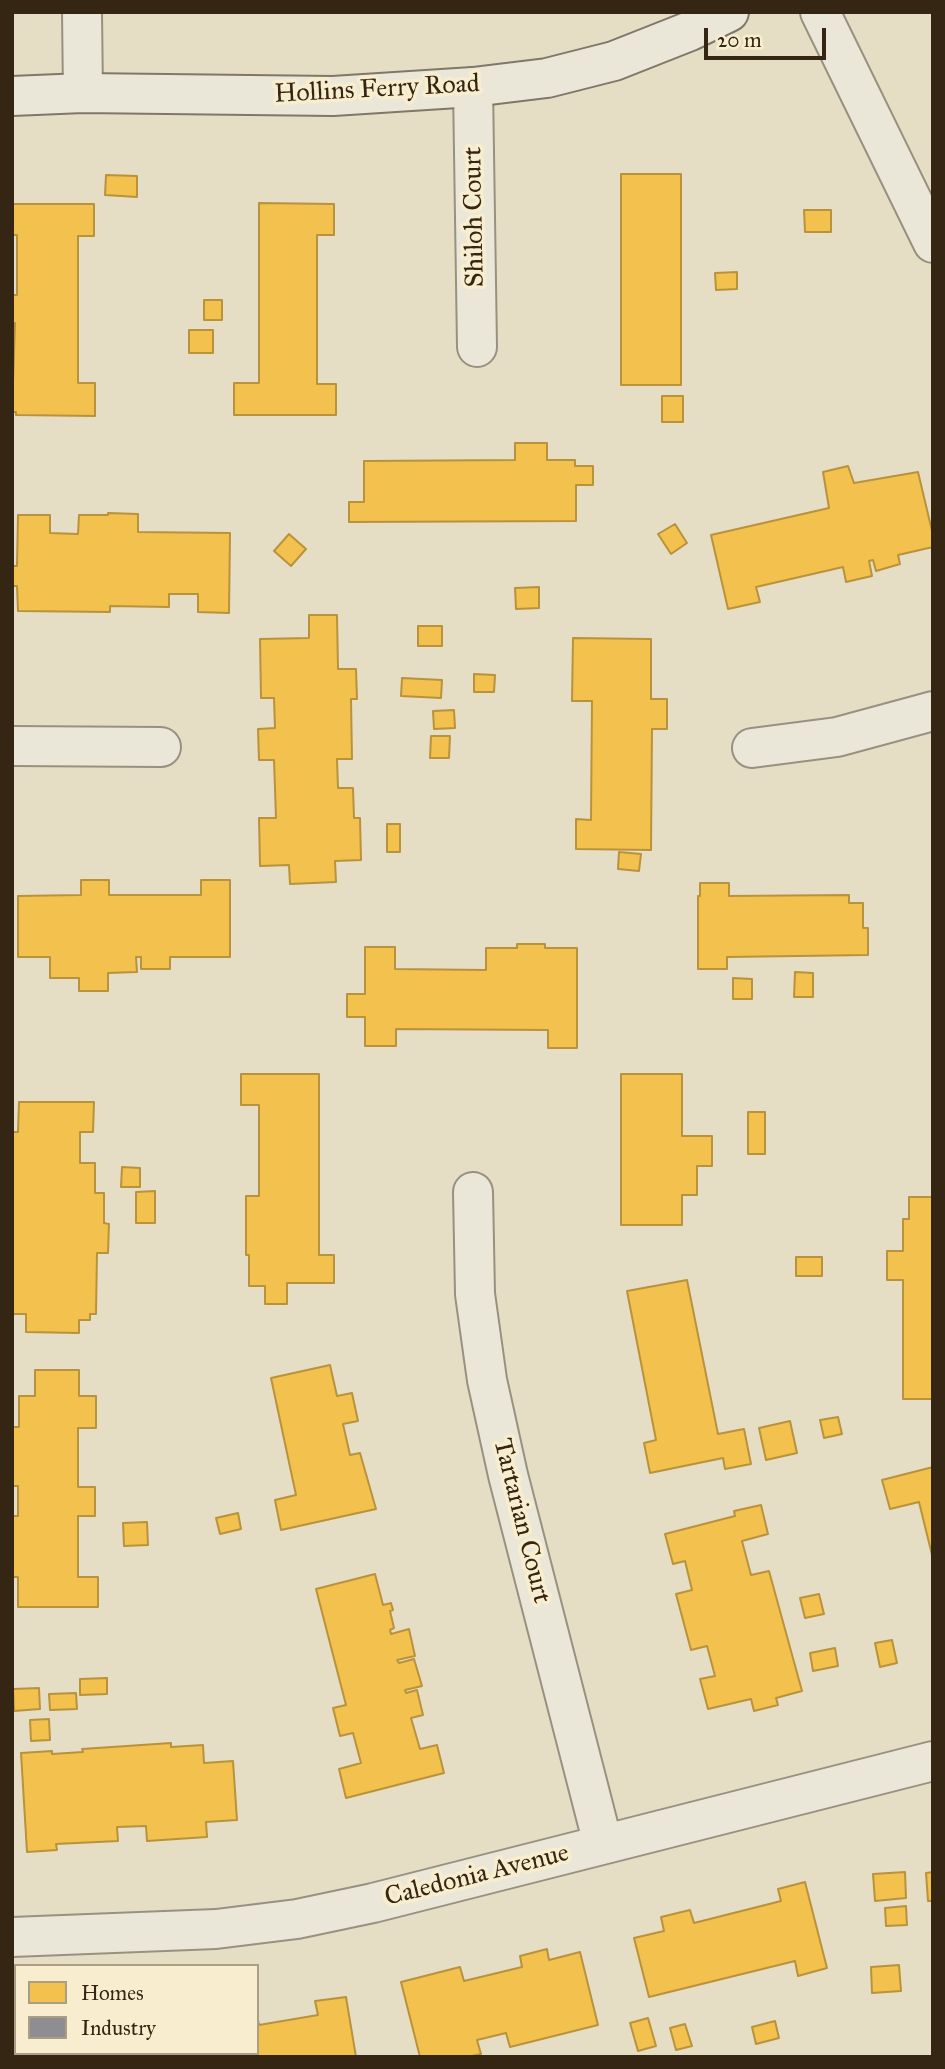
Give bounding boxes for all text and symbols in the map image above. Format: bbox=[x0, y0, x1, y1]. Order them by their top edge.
scale bar bbox=[707, 14, 830, 58]
text: 20 m bbox=[717, 27, 762, 53]
street label: Hollins Ferry Road bbox=[274, 69, 480, 111]
street label: Shiloh Court bbox=[458, 146, 492, 288]
street label: Tartarian Court bbox=[485, 1435, 557, 1607]
street label: Caledonia Avenue bbox=[382, 1838, 572, 1914]
legend bbox=[14, 1964, 259, 2055]
text: Homes bbox=[81, 1980, 144, 2006]
text: Industry bbox=[81, 2015, 156, 2041]

